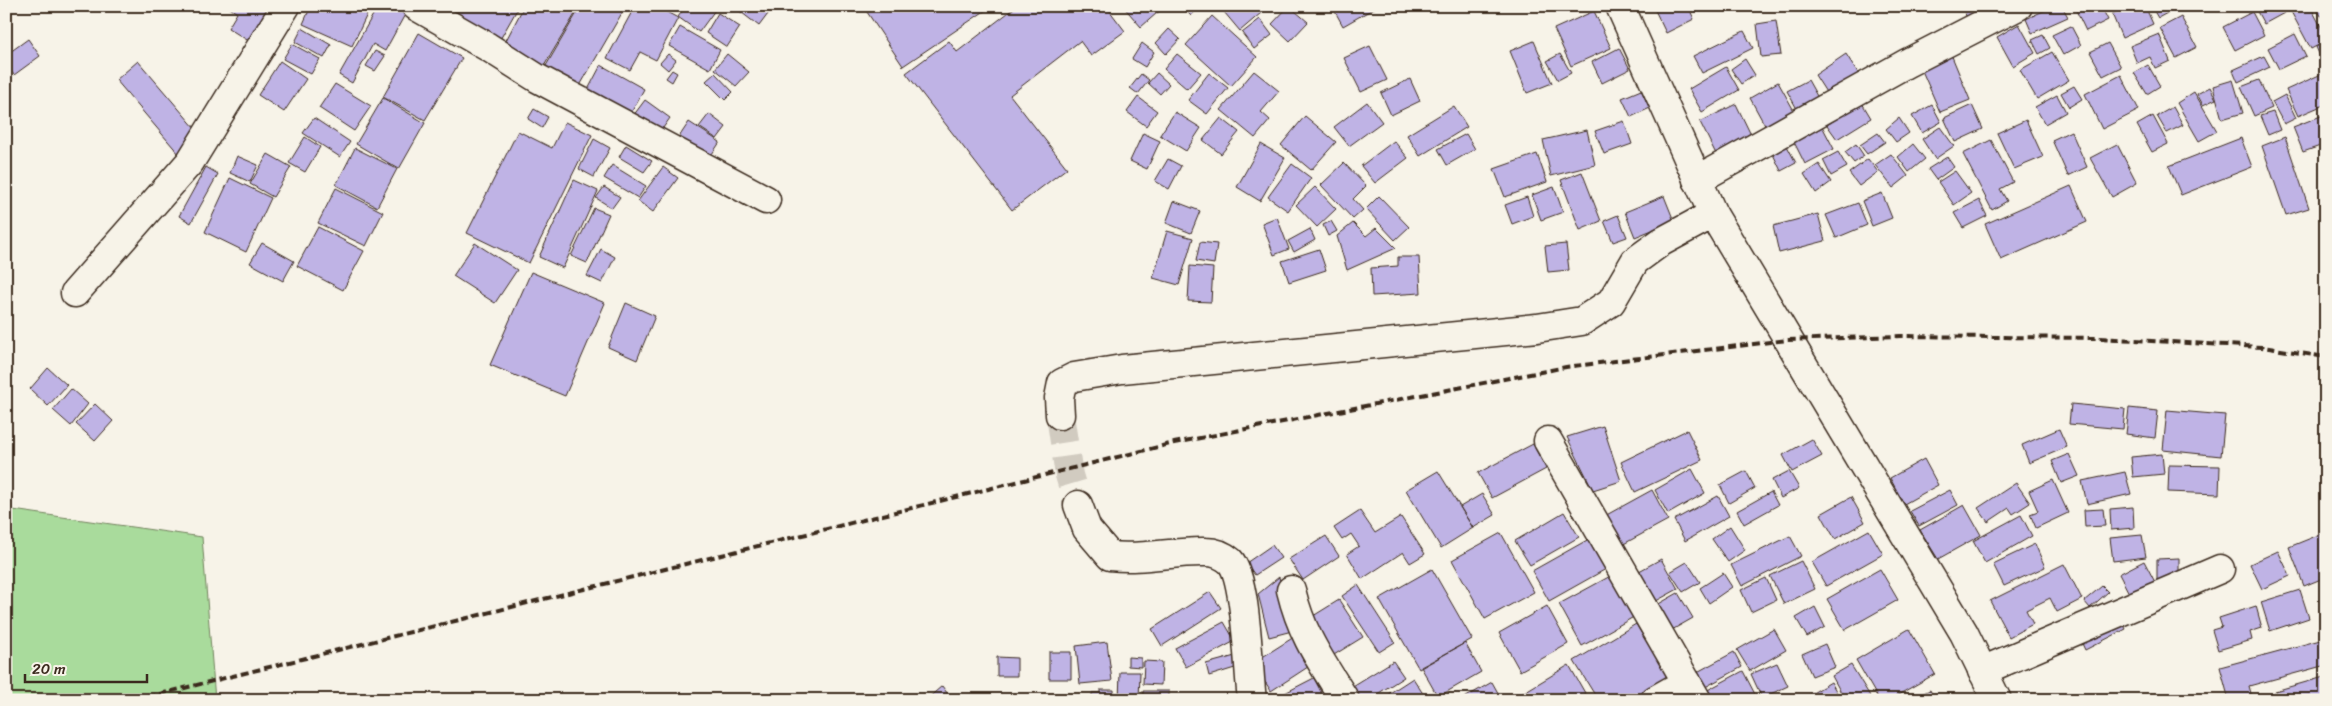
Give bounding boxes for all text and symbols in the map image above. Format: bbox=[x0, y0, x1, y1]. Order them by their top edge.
scale bar bbox=[25, 651, 148, 683]
text: 20 m bbox=[32, 656, 66, 682]

